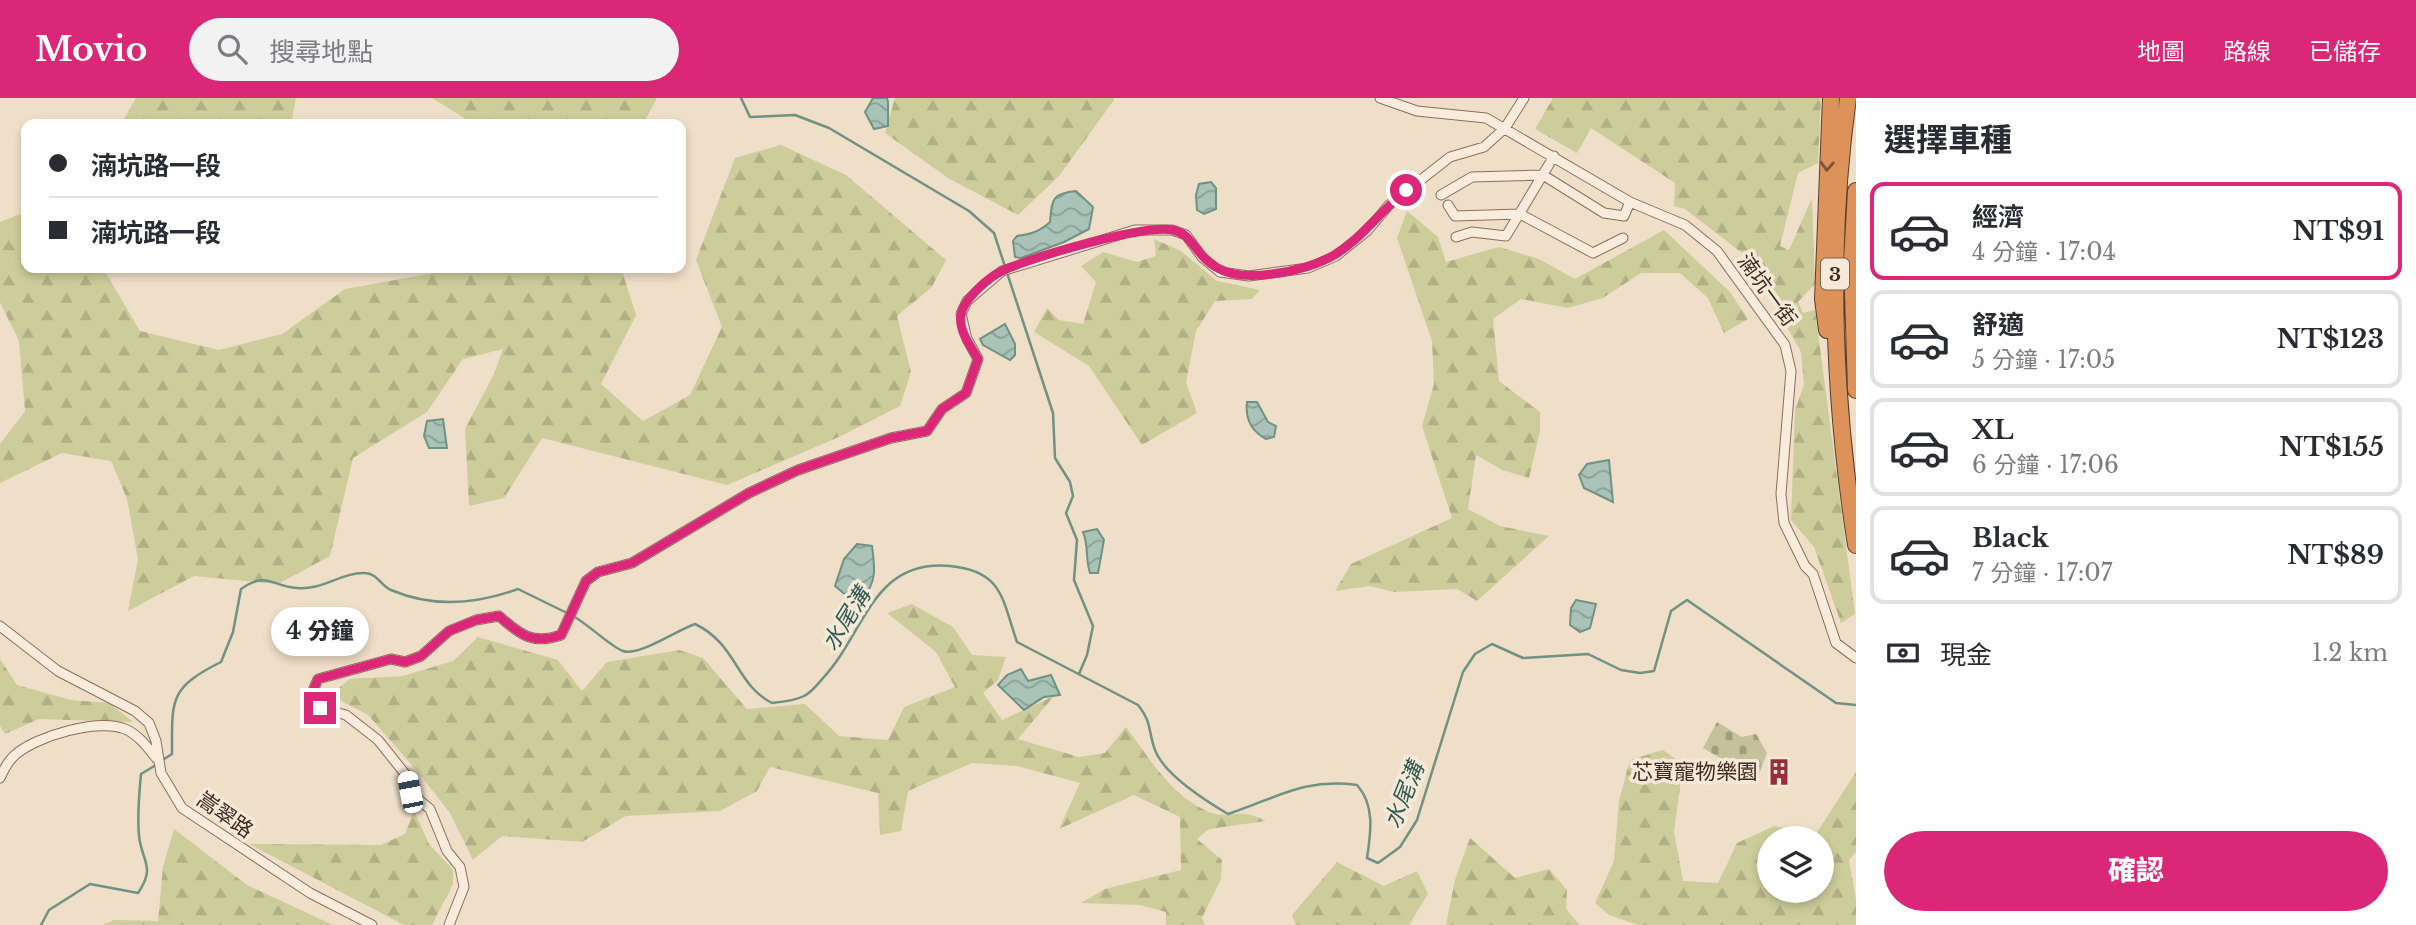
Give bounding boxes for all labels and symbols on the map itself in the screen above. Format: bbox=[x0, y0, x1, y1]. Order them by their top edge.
one-way arrow bbox=[1819, 161, 1834, 172]
route start bbox=[1390, 174, 1422, 206]
street label: 湳坑一街 bbox=[1732, 248, 1802, 332]
road number: 3 bbox=[1821, 258, 1849, 290]
water label: 水尾溝 bbox=[816, 580, 878, 656]
callout: 4 分鐘 bbox=[271, 606, 369, 656]
route end bbox=[304, 692, 336, 724]
water label: 水尾溝 bbox=[1378, 755, 1431, 832]
building icon: 芯寶寵物樂園 bbox=[1764, 757, 1794, 787]
place label: 芯寶寵物樂園 bbox=[1632, 759, 1758, 785]
car bbox=[396, 769, 425, 815]
street label: 嵩翠路 bbox=[192, 786, 258, 844]

